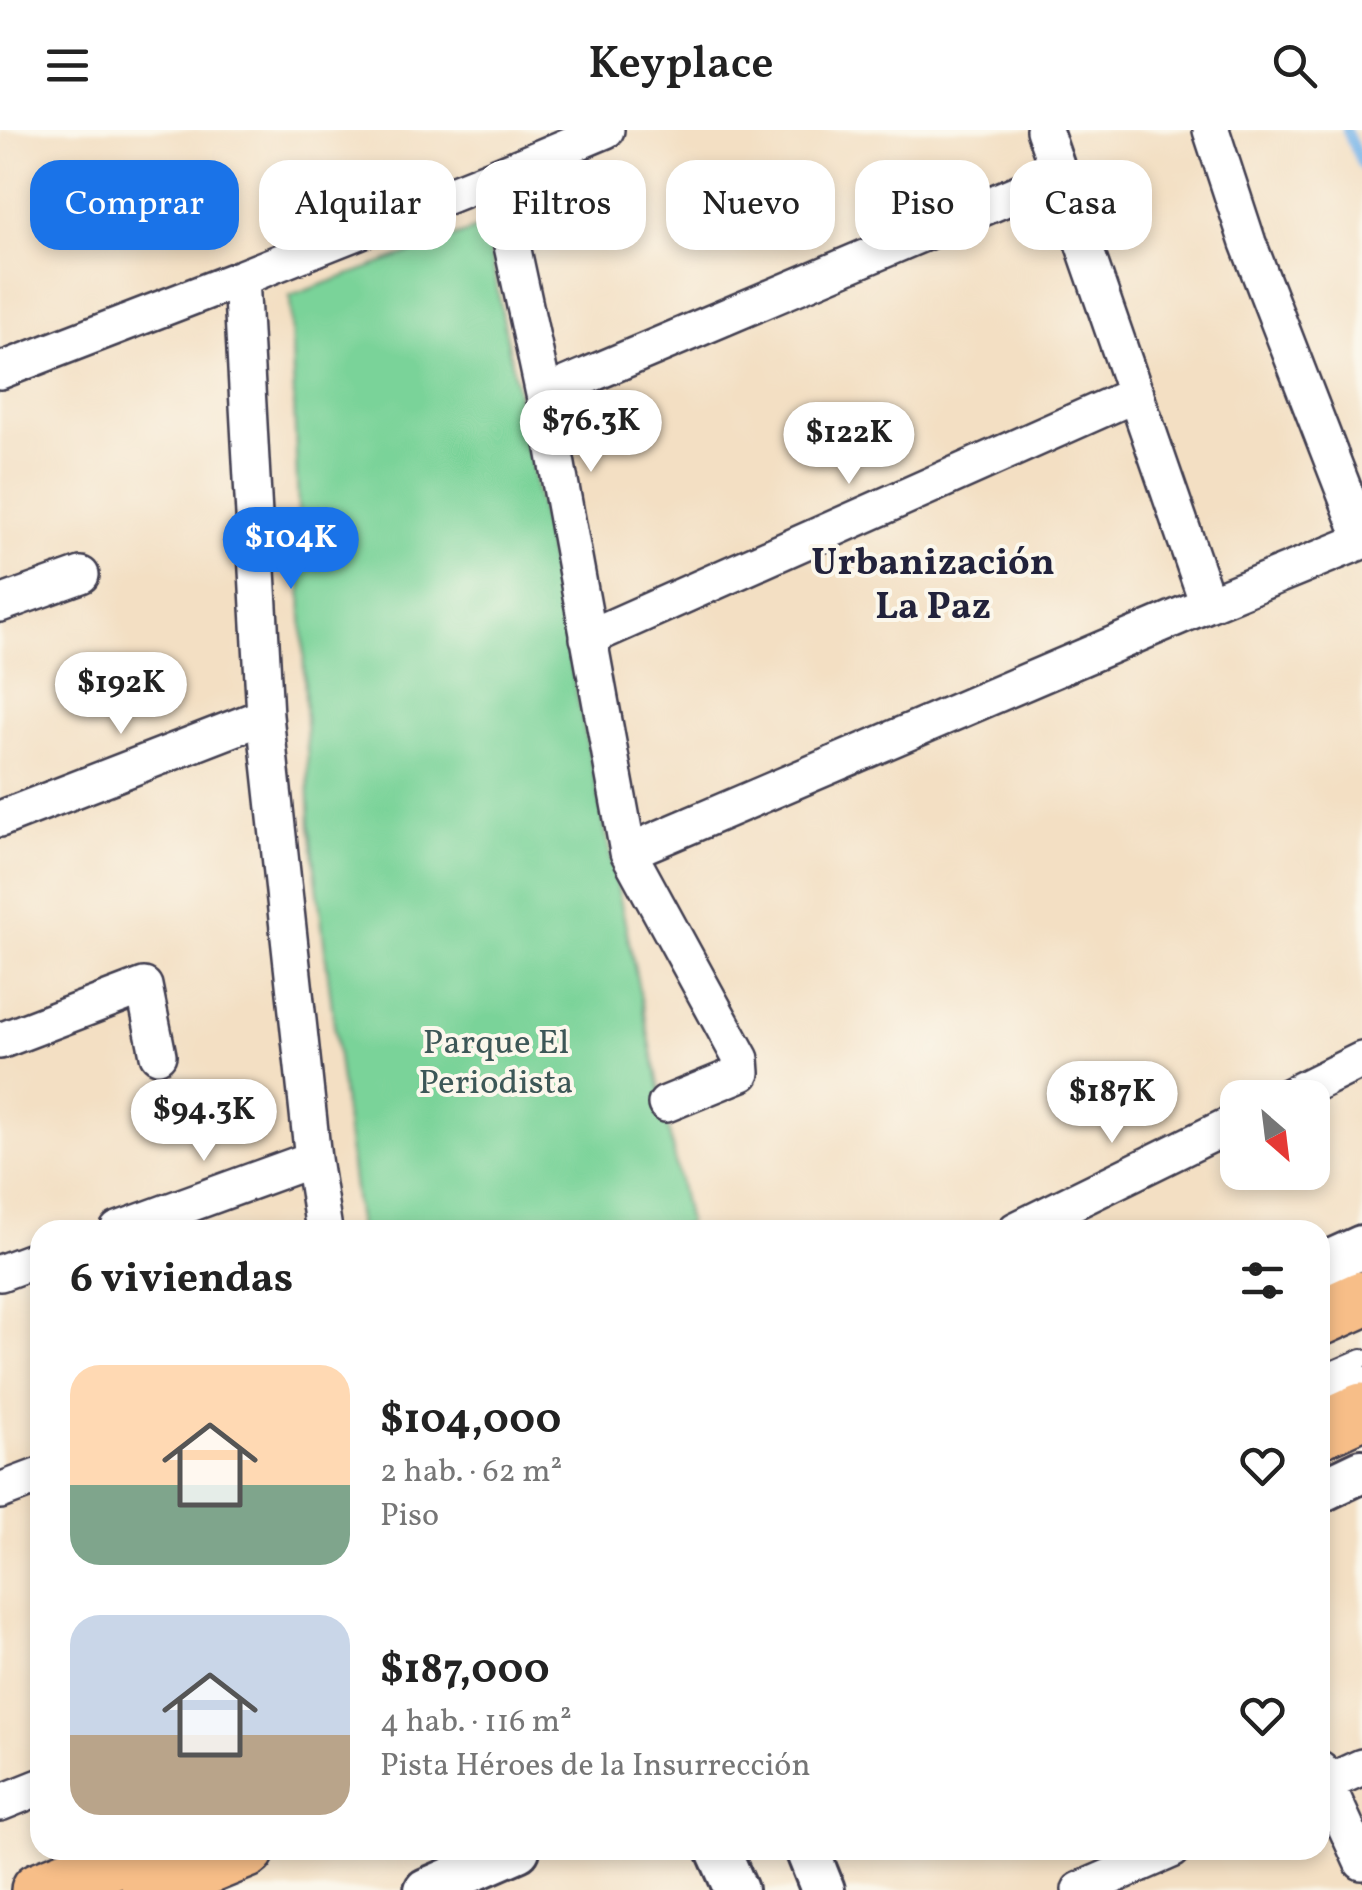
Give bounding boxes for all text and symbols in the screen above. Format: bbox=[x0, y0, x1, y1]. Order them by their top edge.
text: Keyplace bbox=[588, 34, 774, 97]
icon: menu bbox=[40, 38, 95, 93]
icon: search bbox=[1267, 38, 1322, 93]
chip: Comprar bbox=[30, 160, 239, 250]
chip: Alquilar bbox=[259, 160, 456, 250]
chip: Filtros bbox=[476, 160, 646, 250]
chip: Nuevo bbox=[666, 160, 835, 250]
chip: Piso bbox=[855, 160, 990, 250]
chip: Casa bbox=[1010, 160, 1152, 250]
pin: $76.3K bbox=[510, 390, 672, 475]
text: $76.3K bbox=[542, 400, 640, 444]
pin: $122K bbox=[779, 402, 919, 487]
text: $122K bbox=[805, 412, 893, 456]
pin: $104K bbox=[221, 507, 361, 592]
text: $104K bbox=[245, 517, 337, 561]
district label: Urbanización La Paz bbox=[811, 538, 1055, 635]
pin: $192K bbox=[51, 652, 191, 737]
text: $192K bbox=[77, 662, 165, 706]
park label: Parque El Periodista bbox=[418, 1020, 574, 1108]
pin: $187K bbox=[1042, 1061, 1182, 1146]
text: $187K bbox=[1069, 1071, 1155, 1115]
pin: $94.3K bbox=[123, 1079, 285, 1164]
north arrow bbox=[1220, 1080, 1330, 1190]
map controls bbox=[1220, 1080, 1330, 1190]
text: $94.3K bbox=[153, 1089, 255, 1133]
text: 6 viviendas bbox=[70, 1251, 293, 1310]
icon: filters bbox=[1235, 1253, 1290, 1308]
text: $104,000 bbox=[380, 1392, 561, 1451]
icon: home bbox=[150, 1405, 270, 1525]
icon: heart bbox=[1235, 1438, 1290, 1493]
text: 2 hab. · 62 m² bbox=[380, 1451, 562, 1495]
text: Piso bbox=[380, 1495, 439, 1539]
text: $187,000 bbox=[380, 1642, 550, 1701]
icon: home bbox=[150, 1655, 270, 1775]
icon: heart bbox=[1235, 1688, 1290, 1743]
text: 4 hab. · 116 m² bbox=[380, 1701, 572, 1745]
text: Pista Héroes de la Insurrección bbox=[380, 1745, 811, 1789]

